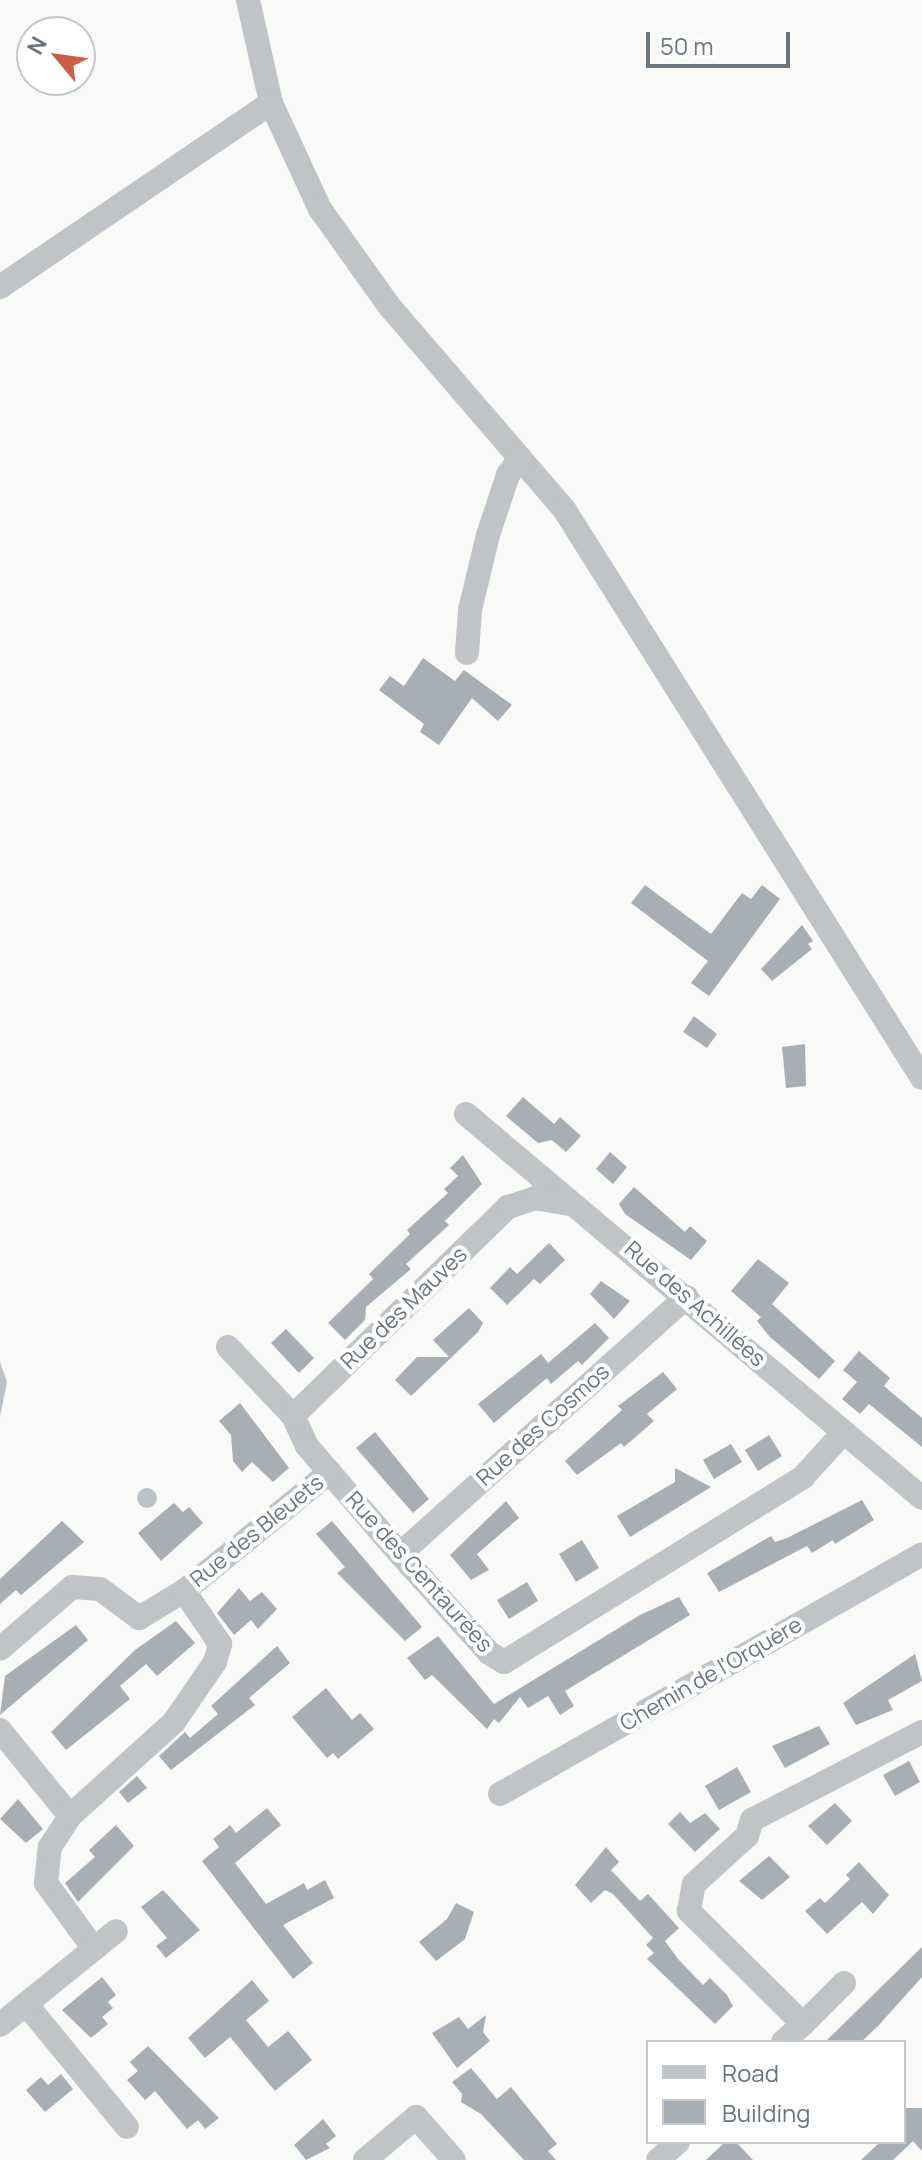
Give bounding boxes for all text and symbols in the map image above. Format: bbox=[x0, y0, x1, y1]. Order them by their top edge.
north arrow bbox=[16, 16, 96, 96]
scale bar bbox=[650, 16, 794, 66]
text: 50 m bbox=[660, 29, 714, 62]
text: N bbox=[20, 31, 54, 60]
street label: Rue des Achillées bbox=[619, 1236, 771, 1372]
street label: Rue des Mauves bbox=[335, 1241, 473, 1375]
street label: Rue des Cosmos bbox=[471, 1359, 615, 1491]
street label: Rue des Bleuets bbox=[185, 1469, 329, 1593]
street label: Rue des Centaurées bbox=[340, 1486, 498, 1658]
street label: Chemin de l'Orquère bbox=[615, 1611, 807, 1737]
legend bbox=[646, 2040, 906, 2144]
text: Road bbox=[722, 2056, 779, 2089]
text: Building bbox=[722, 2096, 810, 2129]

